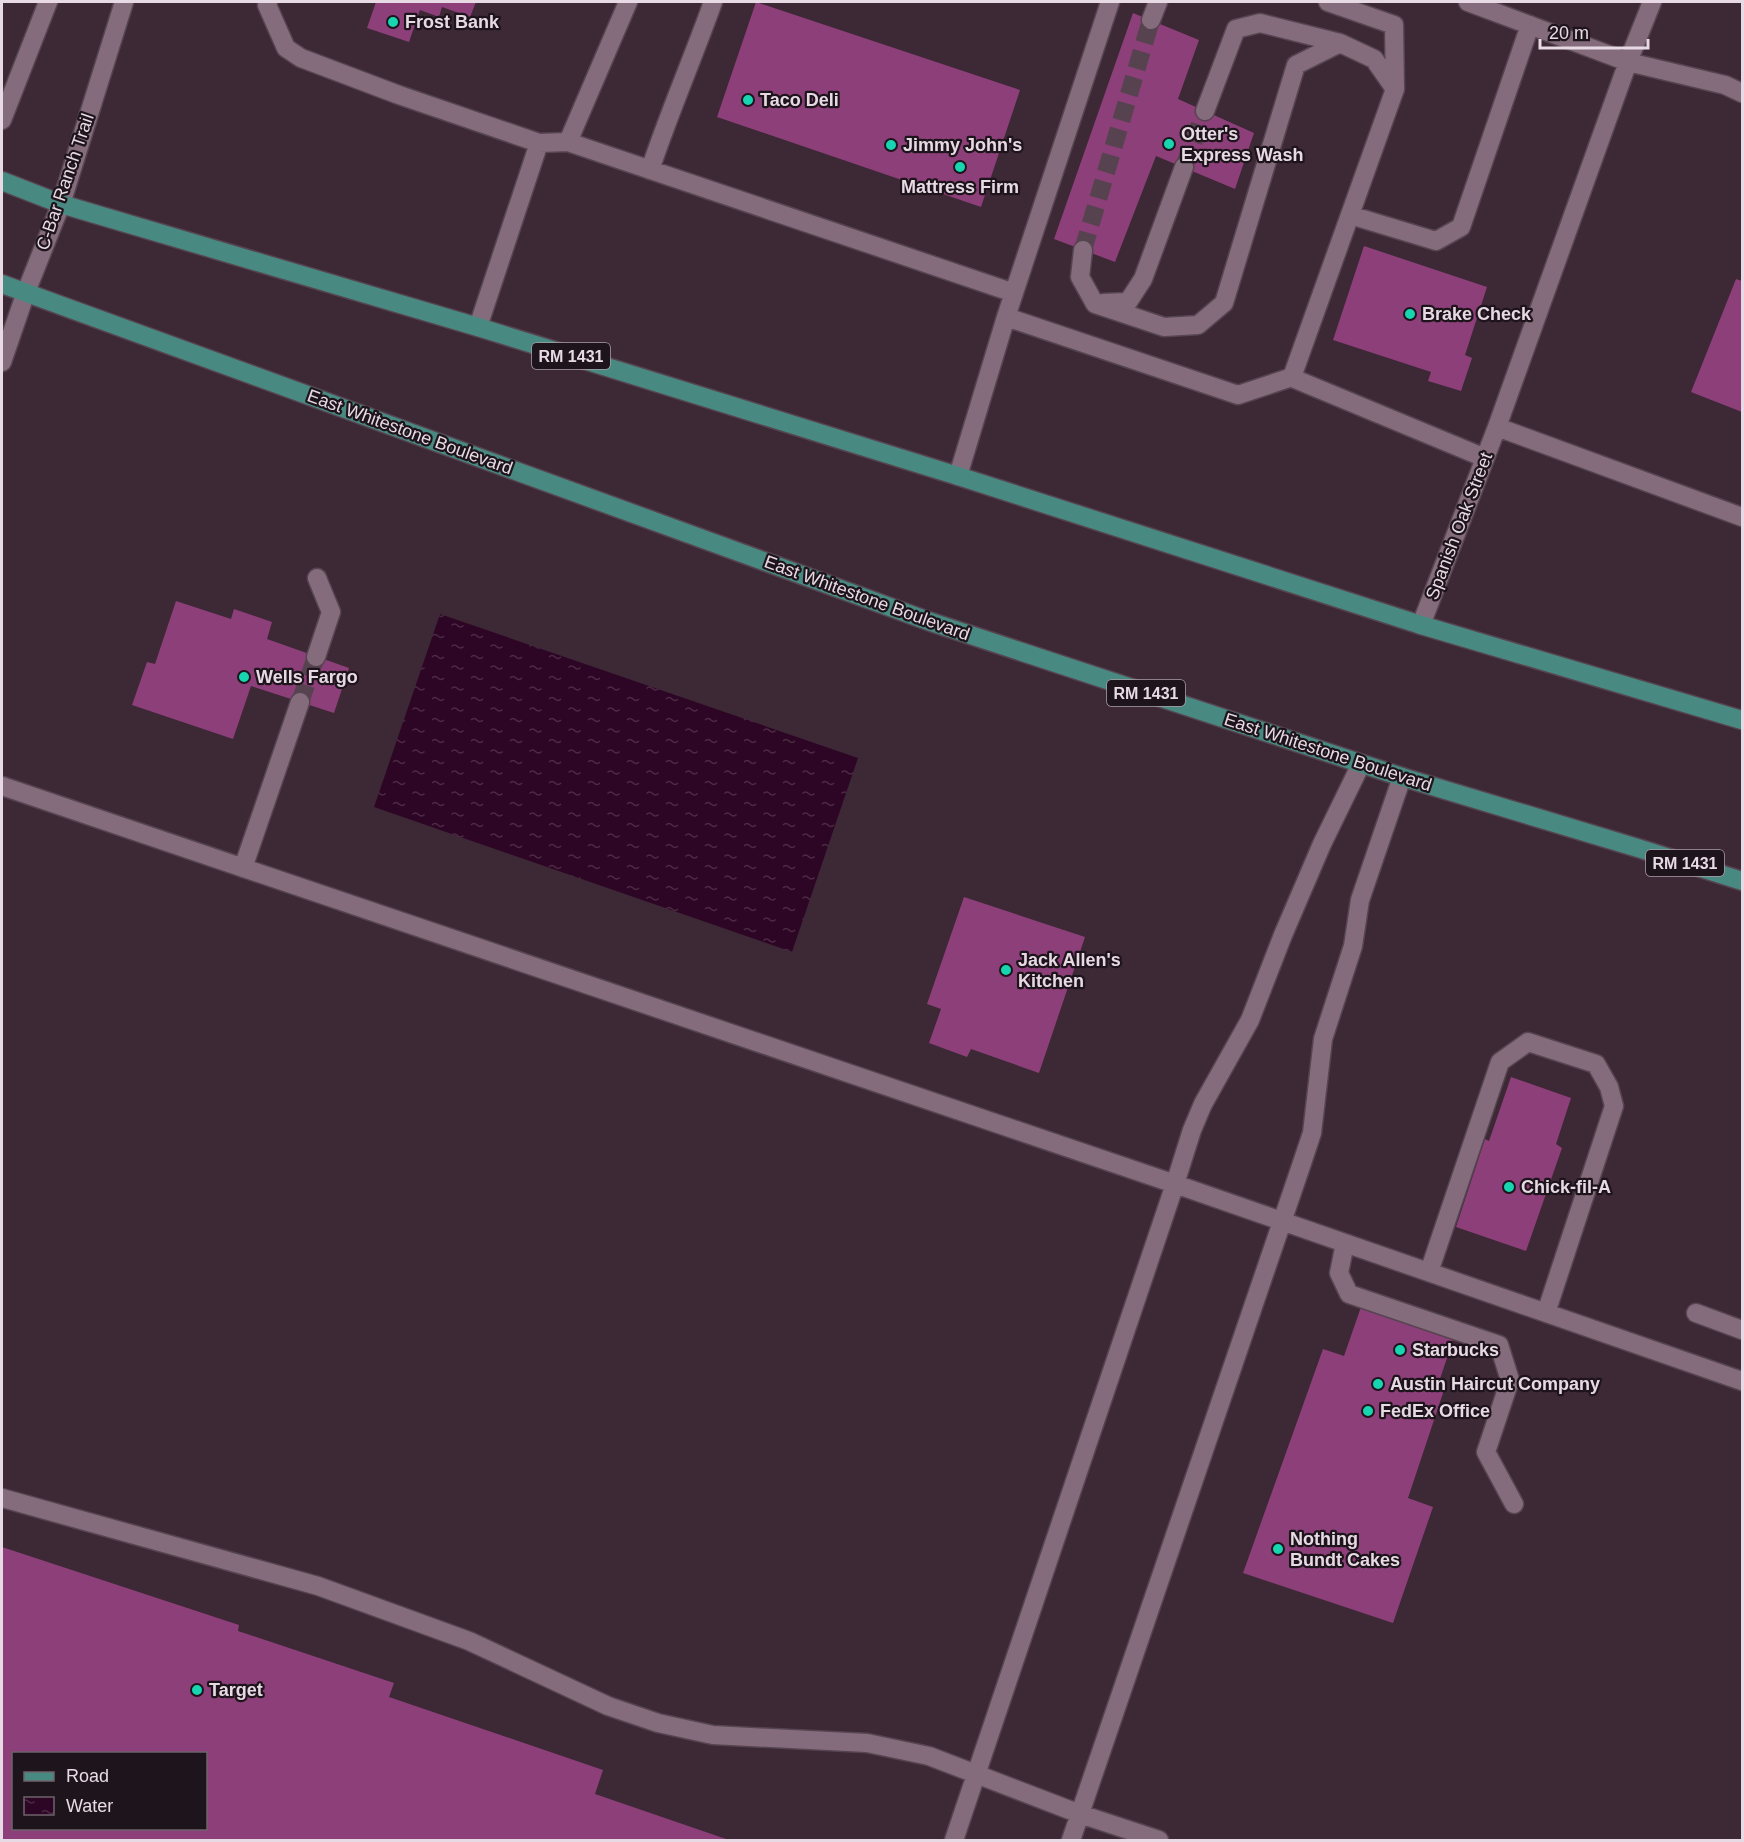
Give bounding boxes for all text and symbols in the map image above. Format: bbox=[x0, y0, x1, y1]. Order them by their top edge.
place label: Frost Bank bbox=[405, 12, 500, 32]
scale bar bbox=[1540, 12, 1648, 50]
marker: Frost Bank bbox=[386, 15, 400, 29]
text: 20 m bbox=[1549, 23, 1589, 43]
place label: Taco Deli bbox=[760, 90, 839, 110]
marker: Taco Deli bbox=[741, 93, 755, 107]
street label: C-Bar Ranch Trail bbox=[32, 111, 98, 253]
place label: Otter's Express Wash bbox=[1181, 124, 1303, 165]
place label: Jimmy John's bbox=[903, 135, 1022, 155]
marker: Otter's Express Wash bbox=[1162, 137, 1176, 151]
marker: Jimmy John's bbox=[884, 138, 898, 152]
marker: Mattress Firm bbox=[953, 160, 967, 174]
place label: Mattress Firm bbox=[901, 177, 1019, 197]
place label: Brake Check bbox=[1422, 304, 1532, 324]
marker: Brake Check bbox=[1403, 307, 1417, 321]
road number: RM 1431 bbox=[532, 343, 610, 369]
street label: East Whitestone Boulevard bbox=[305, 385, 515, 479]
street label: Spanish Oak Street bbox=[1422, 450, 1496, 602]
street label: East Whitestone Boulevard bbox=[762, 551, 972, 645]
place label: Wells Fargo bbox=[256, 667, 358, 687]
marker: Wells Fargo bbox=[237, 670, 251, 684]
road number: RM 1431 bbox=[1107, 680, 1185, 706]
street label: East Whitestone Boulevard bbox=[1222, 709, 1434, 795]
road number: RM 1431 bbox=[1646, 850, 1724, 876]
place label: Jack Allen's Kitchen bbox=[1018, 950, 1121, 991]
marker: Jack Allen's Kitchen bbox=[999, 963, 1013, 977]
place label: Chick-fil-A bbox=[1521, 1177, 1611, 1197]
marker: Chick-fil-A bbox=[1502, 1180, 1516, 1194]
place label: Starbucks bbox=[1412, 1340, 1499, 1360]
marker: Starbucks bbox=[1393, 1343, 1407, 1357]
place label: Austin Haircut Company bbox=[1390, 1374, 1600, 1394]
marker: Austin Haircut Company bbox=[1371, 1377, 1385, 1391]
place label: FedEx Office bbox=[1380, 1401, 1490, 1421]
marker: FedEx Office bbox=[1361, 1404, 1375, 1418]
place label: Nothing Bundt Cakes bbox=[1290, 1529, 1400, 1570]
marker: Nothing Bundt Cakes bbox=[1271, 1542, 1285, 1556]
place label: Target bbox=[209, 1680, 263, 1700]
marker: Target bbox=[190, 1683, 204, 1697]
legend bbox=[12, 1752, 207, 1830]
text: Road bbox=[66, 1766, 109, 1786]
text: Water bbox=[66, 1796, 113, 1816]

